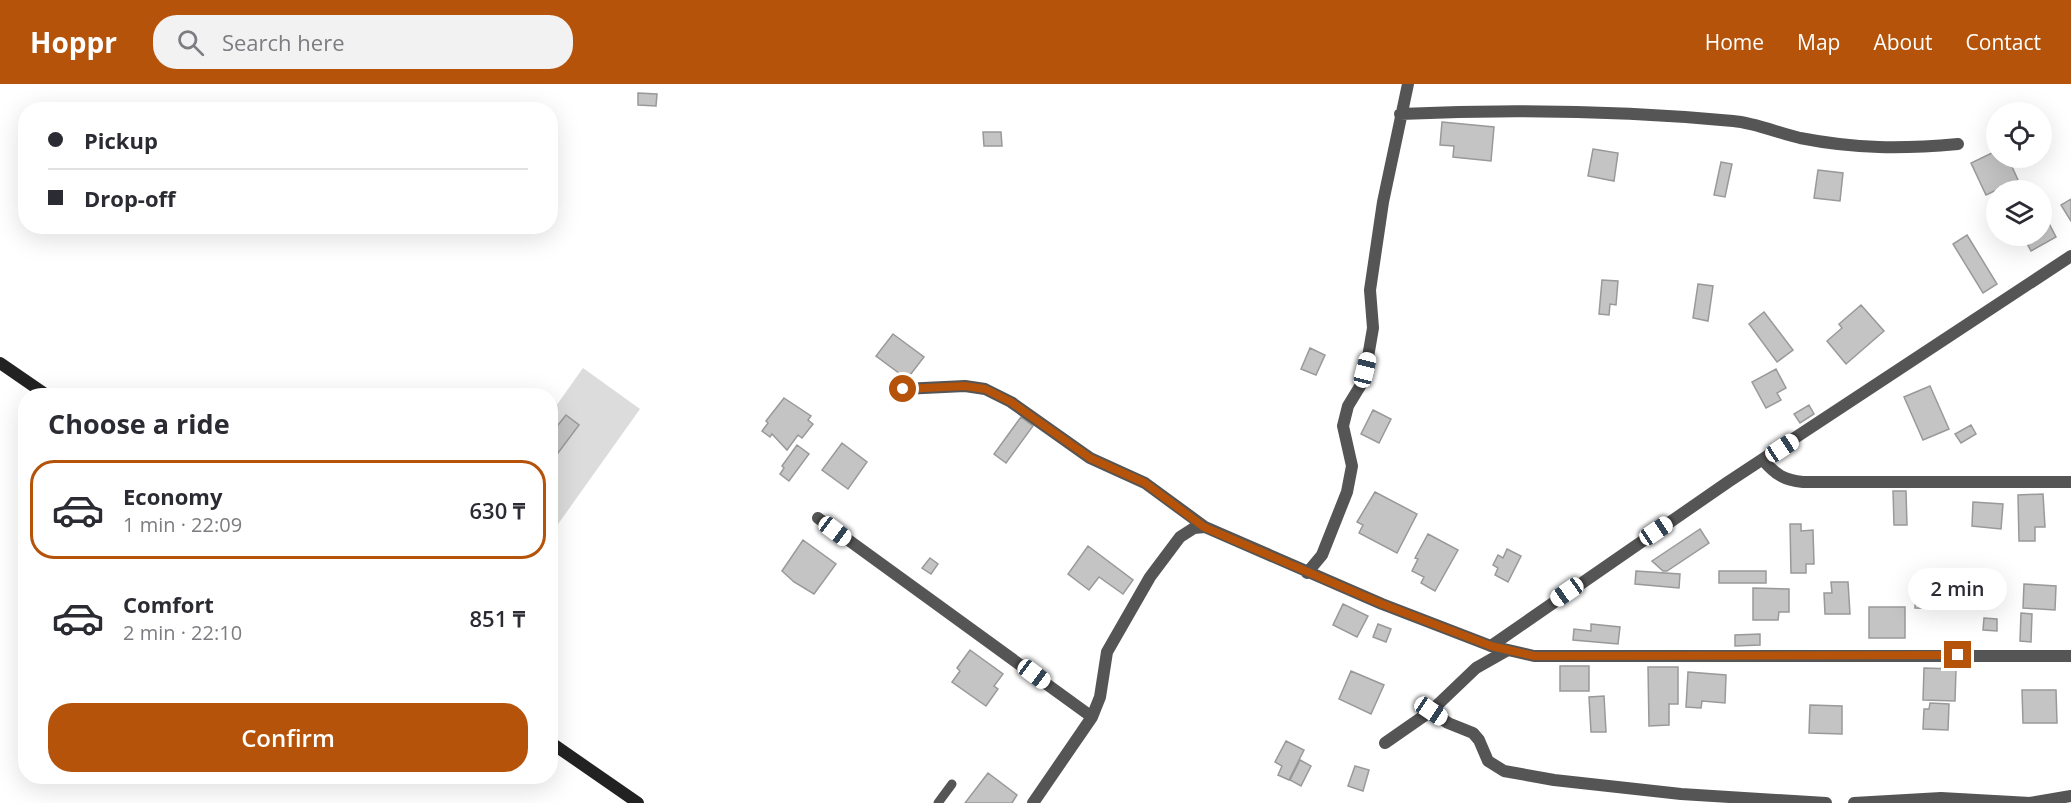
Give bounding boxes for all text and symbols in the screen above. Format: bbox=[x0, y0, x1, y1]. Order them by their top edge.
search box bbox=[153, 15, 573, 69]
text: Hoppr bbox=[30, 23, 117, 61]
icon: search bbox=[174, 26, 207, 59]
text: Search here bbox=[222, 27, 345, 57]
text: Home bbox=[1705, 28, 1764, 56]
text: Map bbox=[1797, 28, 1840, 56]
text: About bbox=[1873, 28, 1933, 56]
text: Contact bbox=[1966, 28, 2041, 56]
map controls bbox=[1986, 102, 2052, 246]
button: locate bbox=[1986, 102, 2052, 168]
text: Pickup bbox=[84, 125, 158, 155]
button: layers bbox=[1986, 180, 2052, 246]
text: Drop-off bbox=[84, 183, 176, 213]
car bbox=[1352, 350, 1378, 390]
route start bbox=[889, 375, 916, 402]
text: Choose a ride bbox=[48, 405, 230, 442]
car bbox=[1762, 431, 1802, 465]
text: Economy bbox=[123, 481, 222, 511]
icon: car bbox=[51, 483, 105, 537]
text: 630 ₸ bbox=[470, 495, 525, 525]
text: 1 min · 22:09 bbox=[123, 511, 242, 538]
car bbox=[815, 513, 855, 549]
car bbox=[1636, 513, 1676, 549]
callout: 2 min bbox=[1908, 568, 2008, 610]
car bbox=[1547, 574, 1587, 610]
text: 2 min bbox=[1931, 575, 1985, 602]
text: Comfort bbox=[123, 589, 214, 619]
icon: car bbox=[51, 591, 105, 645]
text: 851 ₸ bbox=[470, 603, 525, 633]
text: 2 min · 22:10 bbox=[123, 619, 242, 646]
route end bbox=[1944, 641, 1971, 668]
car bbox=[1014, 656, 1054, 692]
car bbox=[1411, 693, 1451, 729]
button: Confirm bbox=[48, 703, 528, 772]

